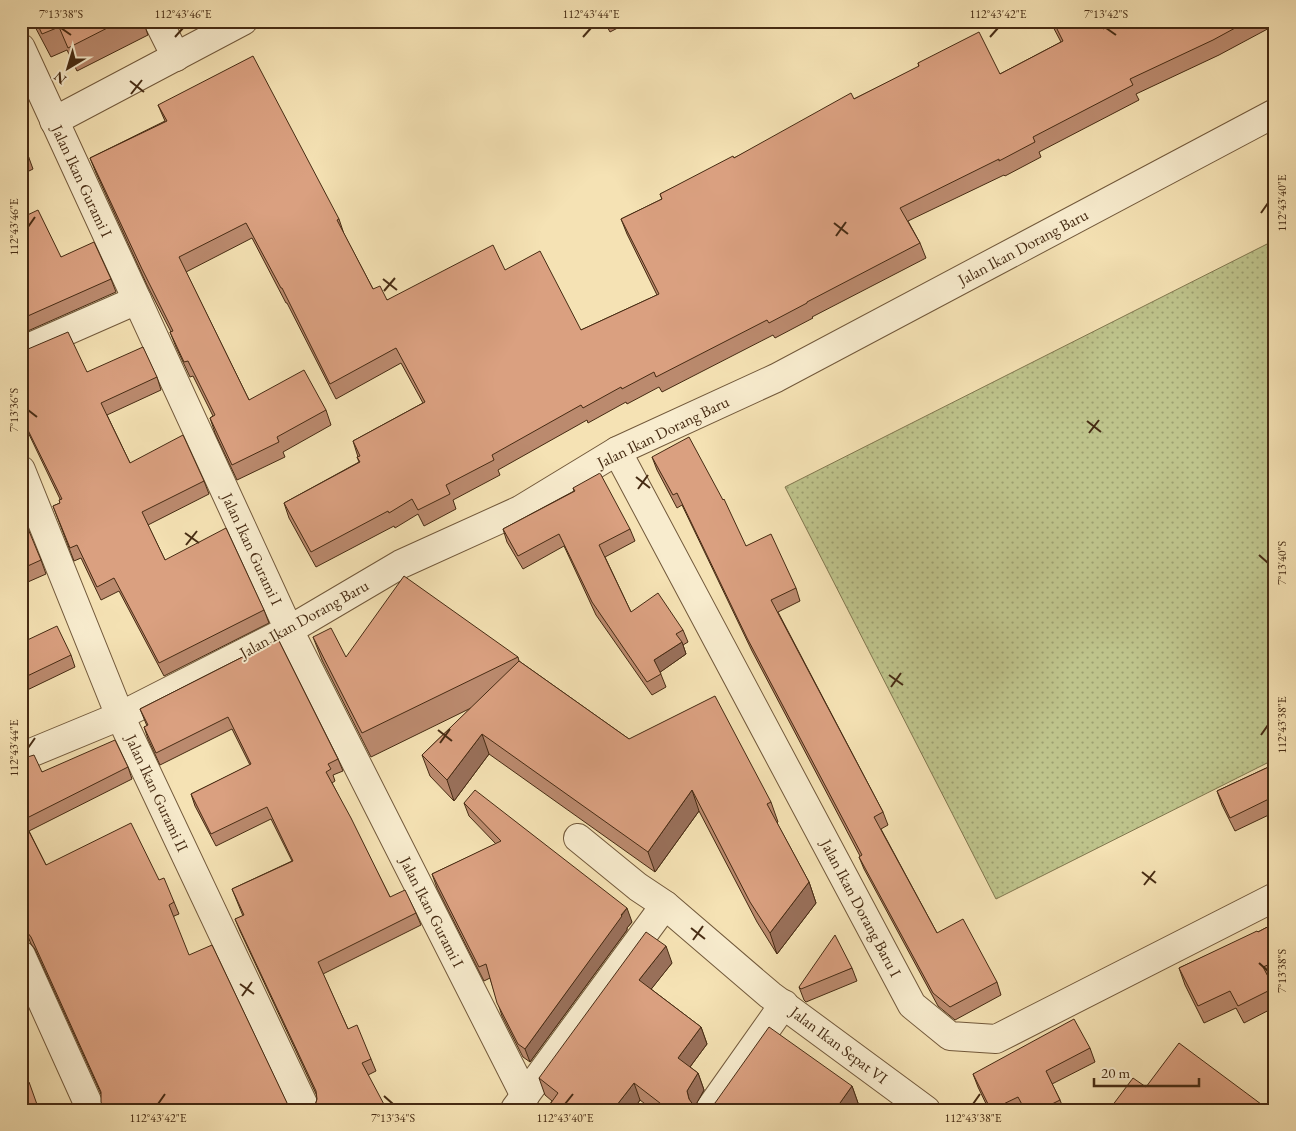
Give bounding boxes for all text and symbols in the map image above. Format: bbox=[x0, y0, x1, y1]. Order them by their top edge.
text: 7°13'38"S bbox=[39, 6, 84, 22]
text: 112°43'46"E bbox=[155, 6, 212, 22]
text: 112°43'44"E bbox=[563, 6, 620, 22]
text: 112°43'42"E bbox=[970, 6, 1027, 22]
text: 7°13'42"S bbox=[1084, 6, 1129, 22]
north arrow bbox=[42, 42, 92, 92]
text: N bbox=[49, 67, 70, 89]
street label: Jalan Ikan Gurami I bbox=[46, 120, 117, 241]
text: 112°43'40"E bbox=[1274, 174, 1290, 231]
text: 112°43'46"E bbox=[6, 198, 22, 255]
street label: Jalan Ikan Dorang Baru bbox=[952, 204, 1092, 291]
text: 7°13'36"S bbox=[6, 387, 22, 432]
street label: Jalan Ikan Dorang Baru bbox=[592, 391, 733, 474]
street label: Jalan Ikan Gurami I bbox=[216, 488, 287, 609]
text: 7°13'40"S bbox=[1274, 540, 1290, 585]
street label: Jalan Ikan Dorang Baru bbox=[234, 575, 373, 664]
text: 112°43'38"E bbox=[1274, 696, 1290, 753]
text: 112°43'44"E bbox=[6, 719, 22, 776]
street label: Jalan Ikan Gurami II bbox=[120, 729, 194, 855]
street label: Jalan Ikan Dorang Baru I bbox=[815, 834, 906, 981]
street label: Jalan Ikan Gurami I bbox=[394, 851, 469, 971]
text: 7°13'38"S bbox=[1274, 948, 1290, 993]
street label: Jalan Ikan Sepat VI bbox=[784, 1000, 893, 1089]
scale bar bbox=[1094, 1056, 1198, 1088]
text: 20 m bbox=[1101, 1063, 1130, 1082]
text: 112°43'42"E bbox=[130, 1110, 187, 1126]
text: 7°13'34"S bbox=[371, 1110, 416, 1126]
text: 112°43'40"E bbox=[537, 1110, 594, 1126]
text: 112°43'38"E bbox=[945, 1110, 1002, 1126]

